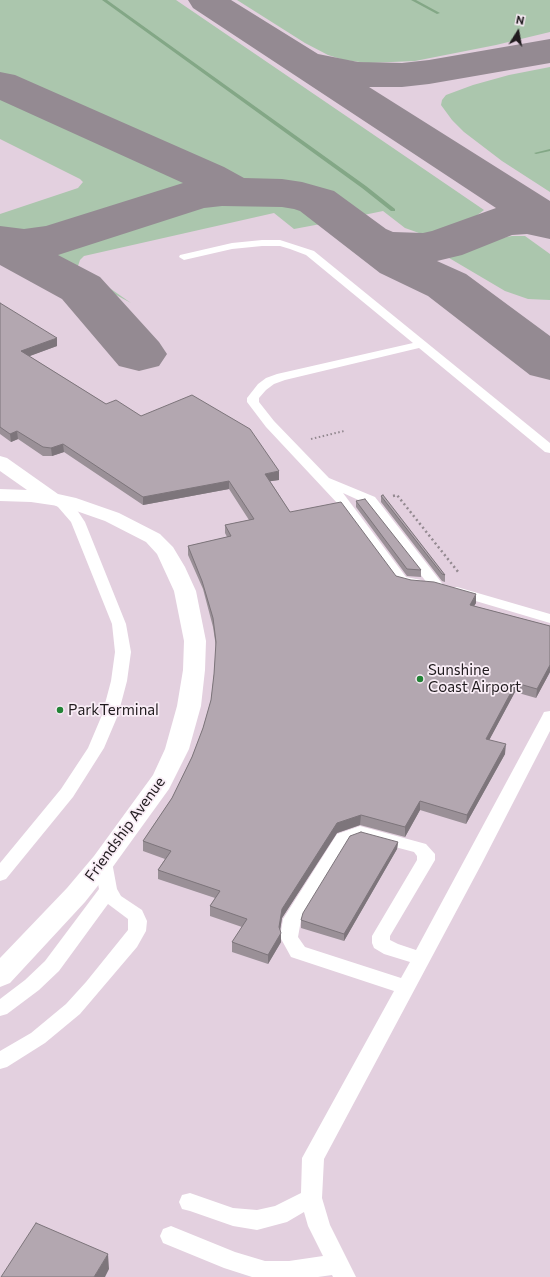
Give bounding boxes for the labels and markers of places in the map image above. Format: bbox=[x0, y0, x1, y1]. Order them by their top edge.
place label: Sunshine Coast Airport bbox=[428, 661, 521, 696]
marker: Sunshine Coast Airport bbox=[415, 674, 425, 684]
place label: ParkTerminal bbox=[68, 701, 159, 719]
marker: ParkTerminal bbox=[55, 705, 65, 715]

